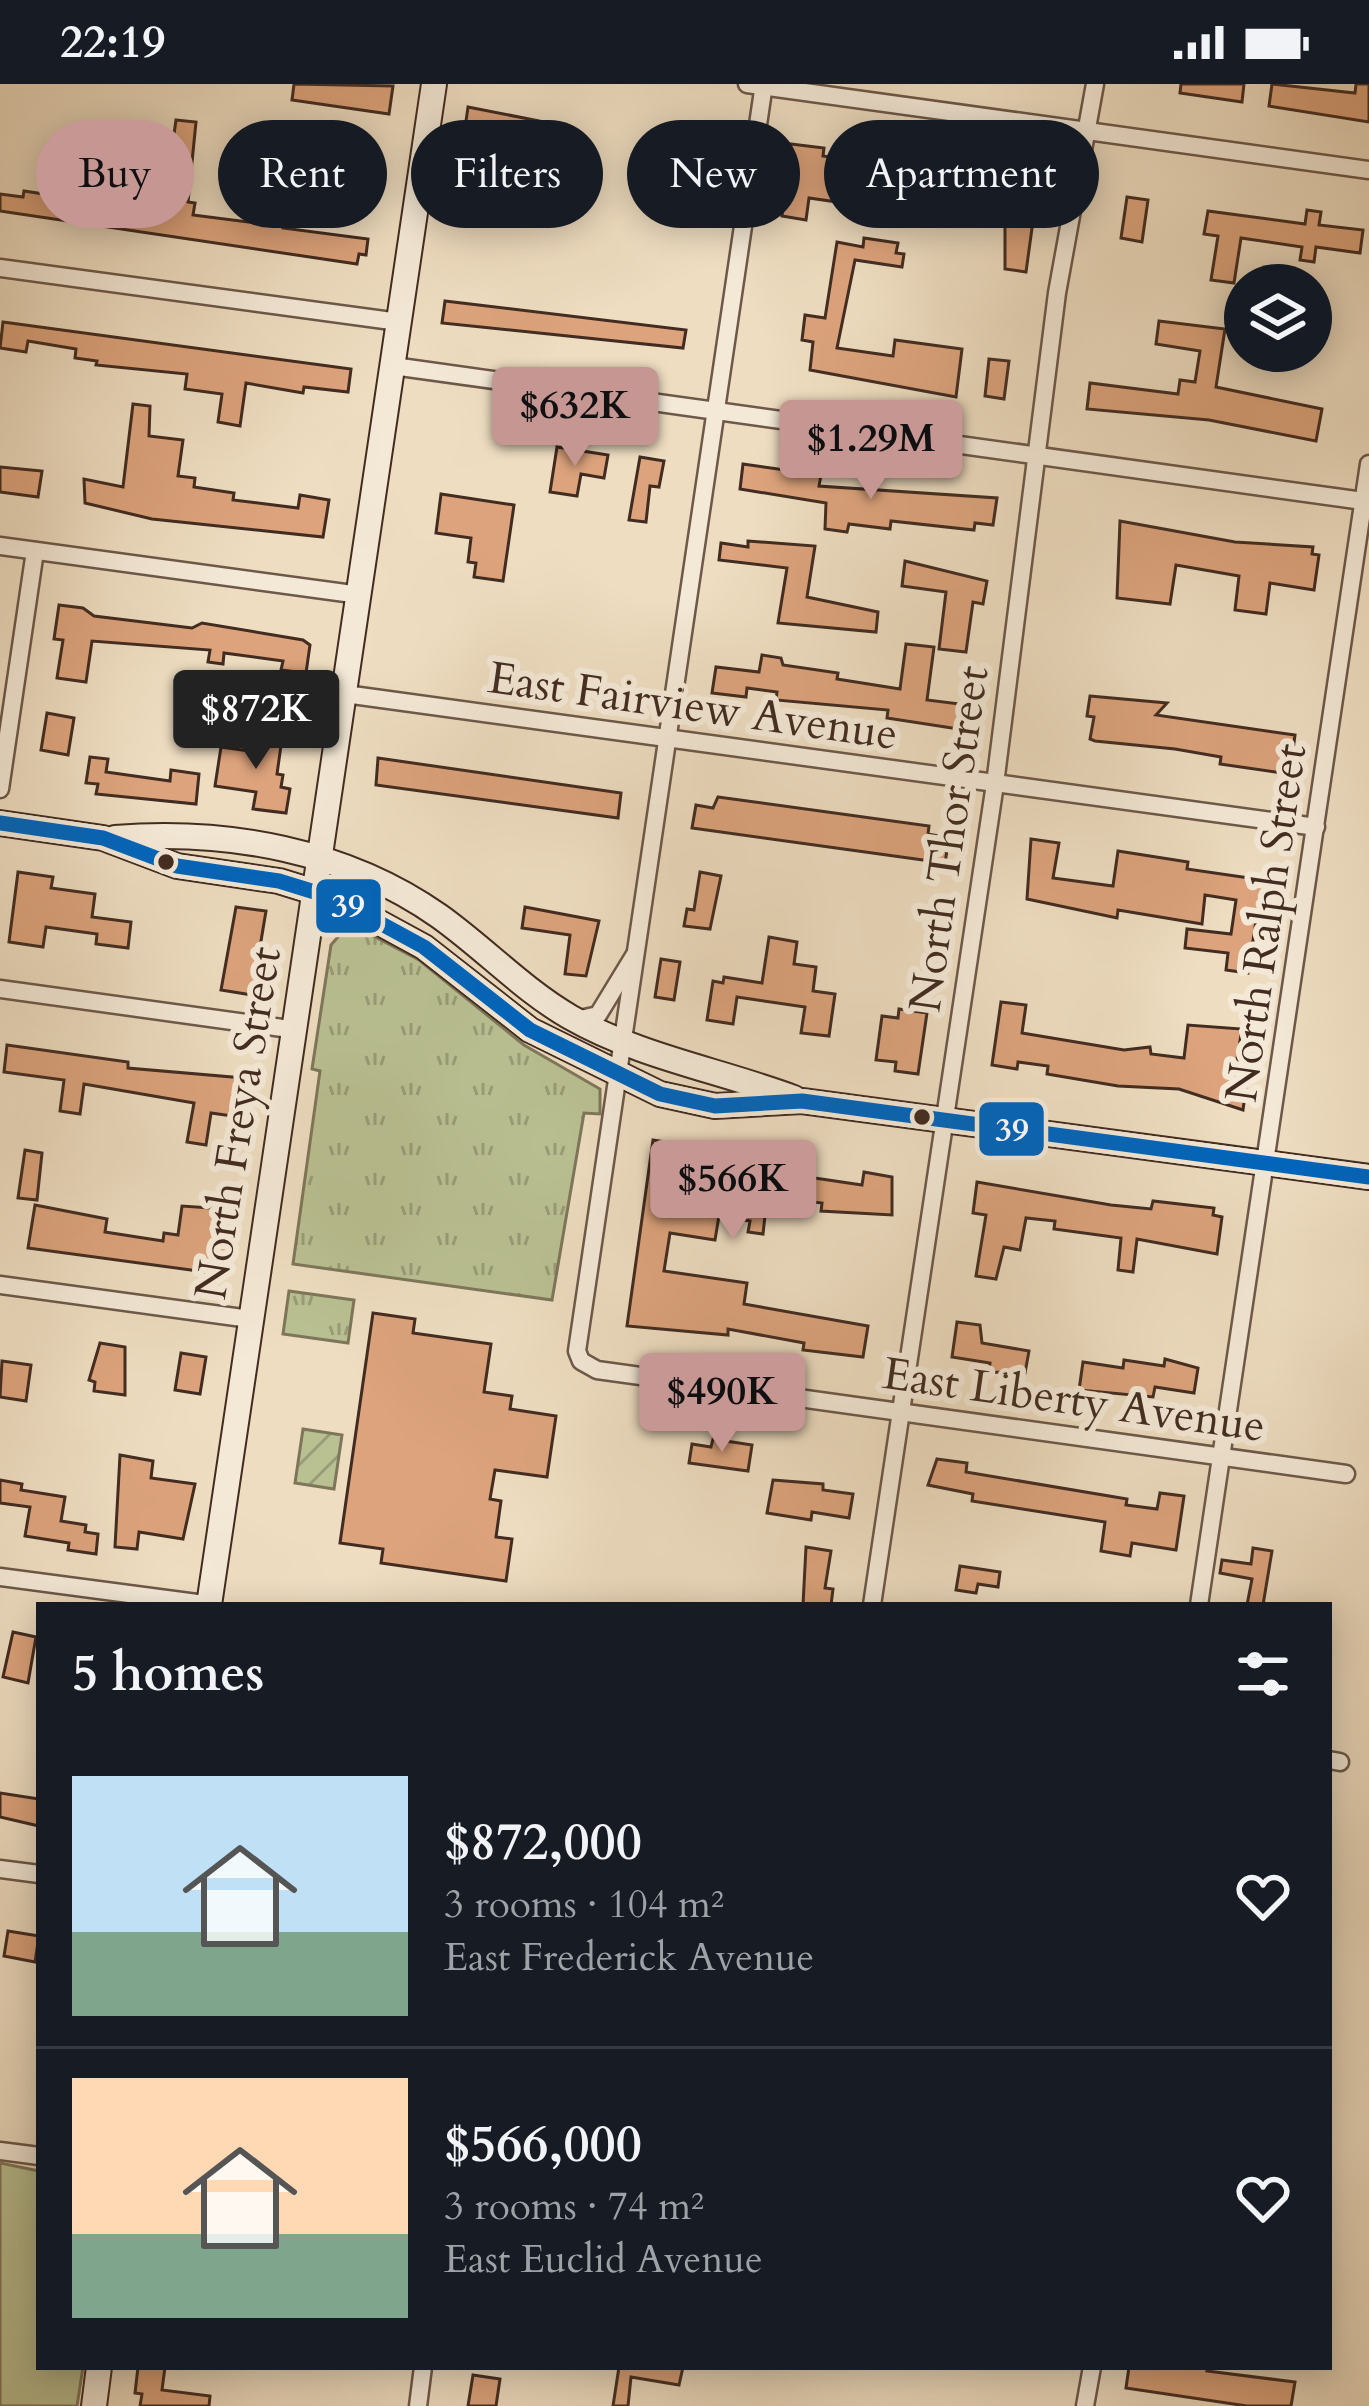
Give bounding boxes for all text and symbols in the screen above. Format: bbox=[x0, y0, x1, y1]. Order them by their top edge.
text: 22:19 bbox=[60, 12, 165, 73]
chip: Buy bbox=[36, 120, 194, 228]
chip: Rent bbox=[218, 120, 387, 228]
chip: Filters bbox=[411, 120, 603, 228]
chip: New bbox=[627, 120, 800, 228]
chip: Apartment bbox=[824, 120, 1099, 228]
map controls bbox=[1224, 264, 1332, 372]
button: layers bbox=[1224, 264, 1332, 372]
pin: $632K bbox=[491, 367, 659, 469]
text: $632K bbox=[519, 379, 631, 432]
pin: $1.29M bbox=[773, 400, 969, 502]
text: $1.29M bbox=[806, 412, 936, 465]
street label: East Fairview Avenue bbox=[484, 647, 902, 765]
street label: North Thor Street bbox=[895, 662, 1003, 1016]
pin: $872K bbox=[172, 670, 340, 772]
text: $872K bbox=[200, 682, 312, 735]
street label: North Ralph Street bbox=[1211, 740, 1321, 1106]
unlabelled marker bbox=[155, 851, 177, 873]
line badge: 39 bbox=[314, 877, 383, 935]
text: 39 bbox=[331, 884, 365, 929]
street label: North Freya Street bbox=[180, 942, 296, 1304]
line badge: 39 bbox=[977, 1100, 1046, 1158]
unlabelled marker bbox=[911, 1106, 933, 1128]
text: 39 bbox=[995, 1108, 1029, 1153]
pin: $566K bbox=[649, 1140, 817, 1242]
text: $566K bbox=[677, 1152, 789, 1205]
street label: East Liberty Avenue bbox=[879, 1343, 1269, 1457]
pin: $490K bbox=[638, 1353, 806, 1455]
text: $490K bbox=[666, 1365, 778, 1418]
text: 5 homes bbox=[72, 1639, 264, 1709]
icon: filters bbox=[1230, 1641, 1296, 1707]
text: $872,000 bbox=[444, 1808, 642, 1878]
icon: home bbox=[168, 1824, 312, 1968]
icon: heart bbox=[1230, 1863, 1296, 1929]
text: 3 rooms · 104 m² bbox=[444, 1878, 724, 1931]
text: East Frederick Avenue bbox=[444, 1931, 814, 1984]
text: $566,000 bbox=[444, 2110, 642, 2180]
icon: home bbox=[168, 2126, 312, 2270]
icon: heart bbox=[1230, 2165, 1296, 2231]
text: 3 rooms · 74 m² bbox=[444, 2180, 704, 2233]
text: East Euclid Avenue bbox=[444, 2233, 763, 2286]

